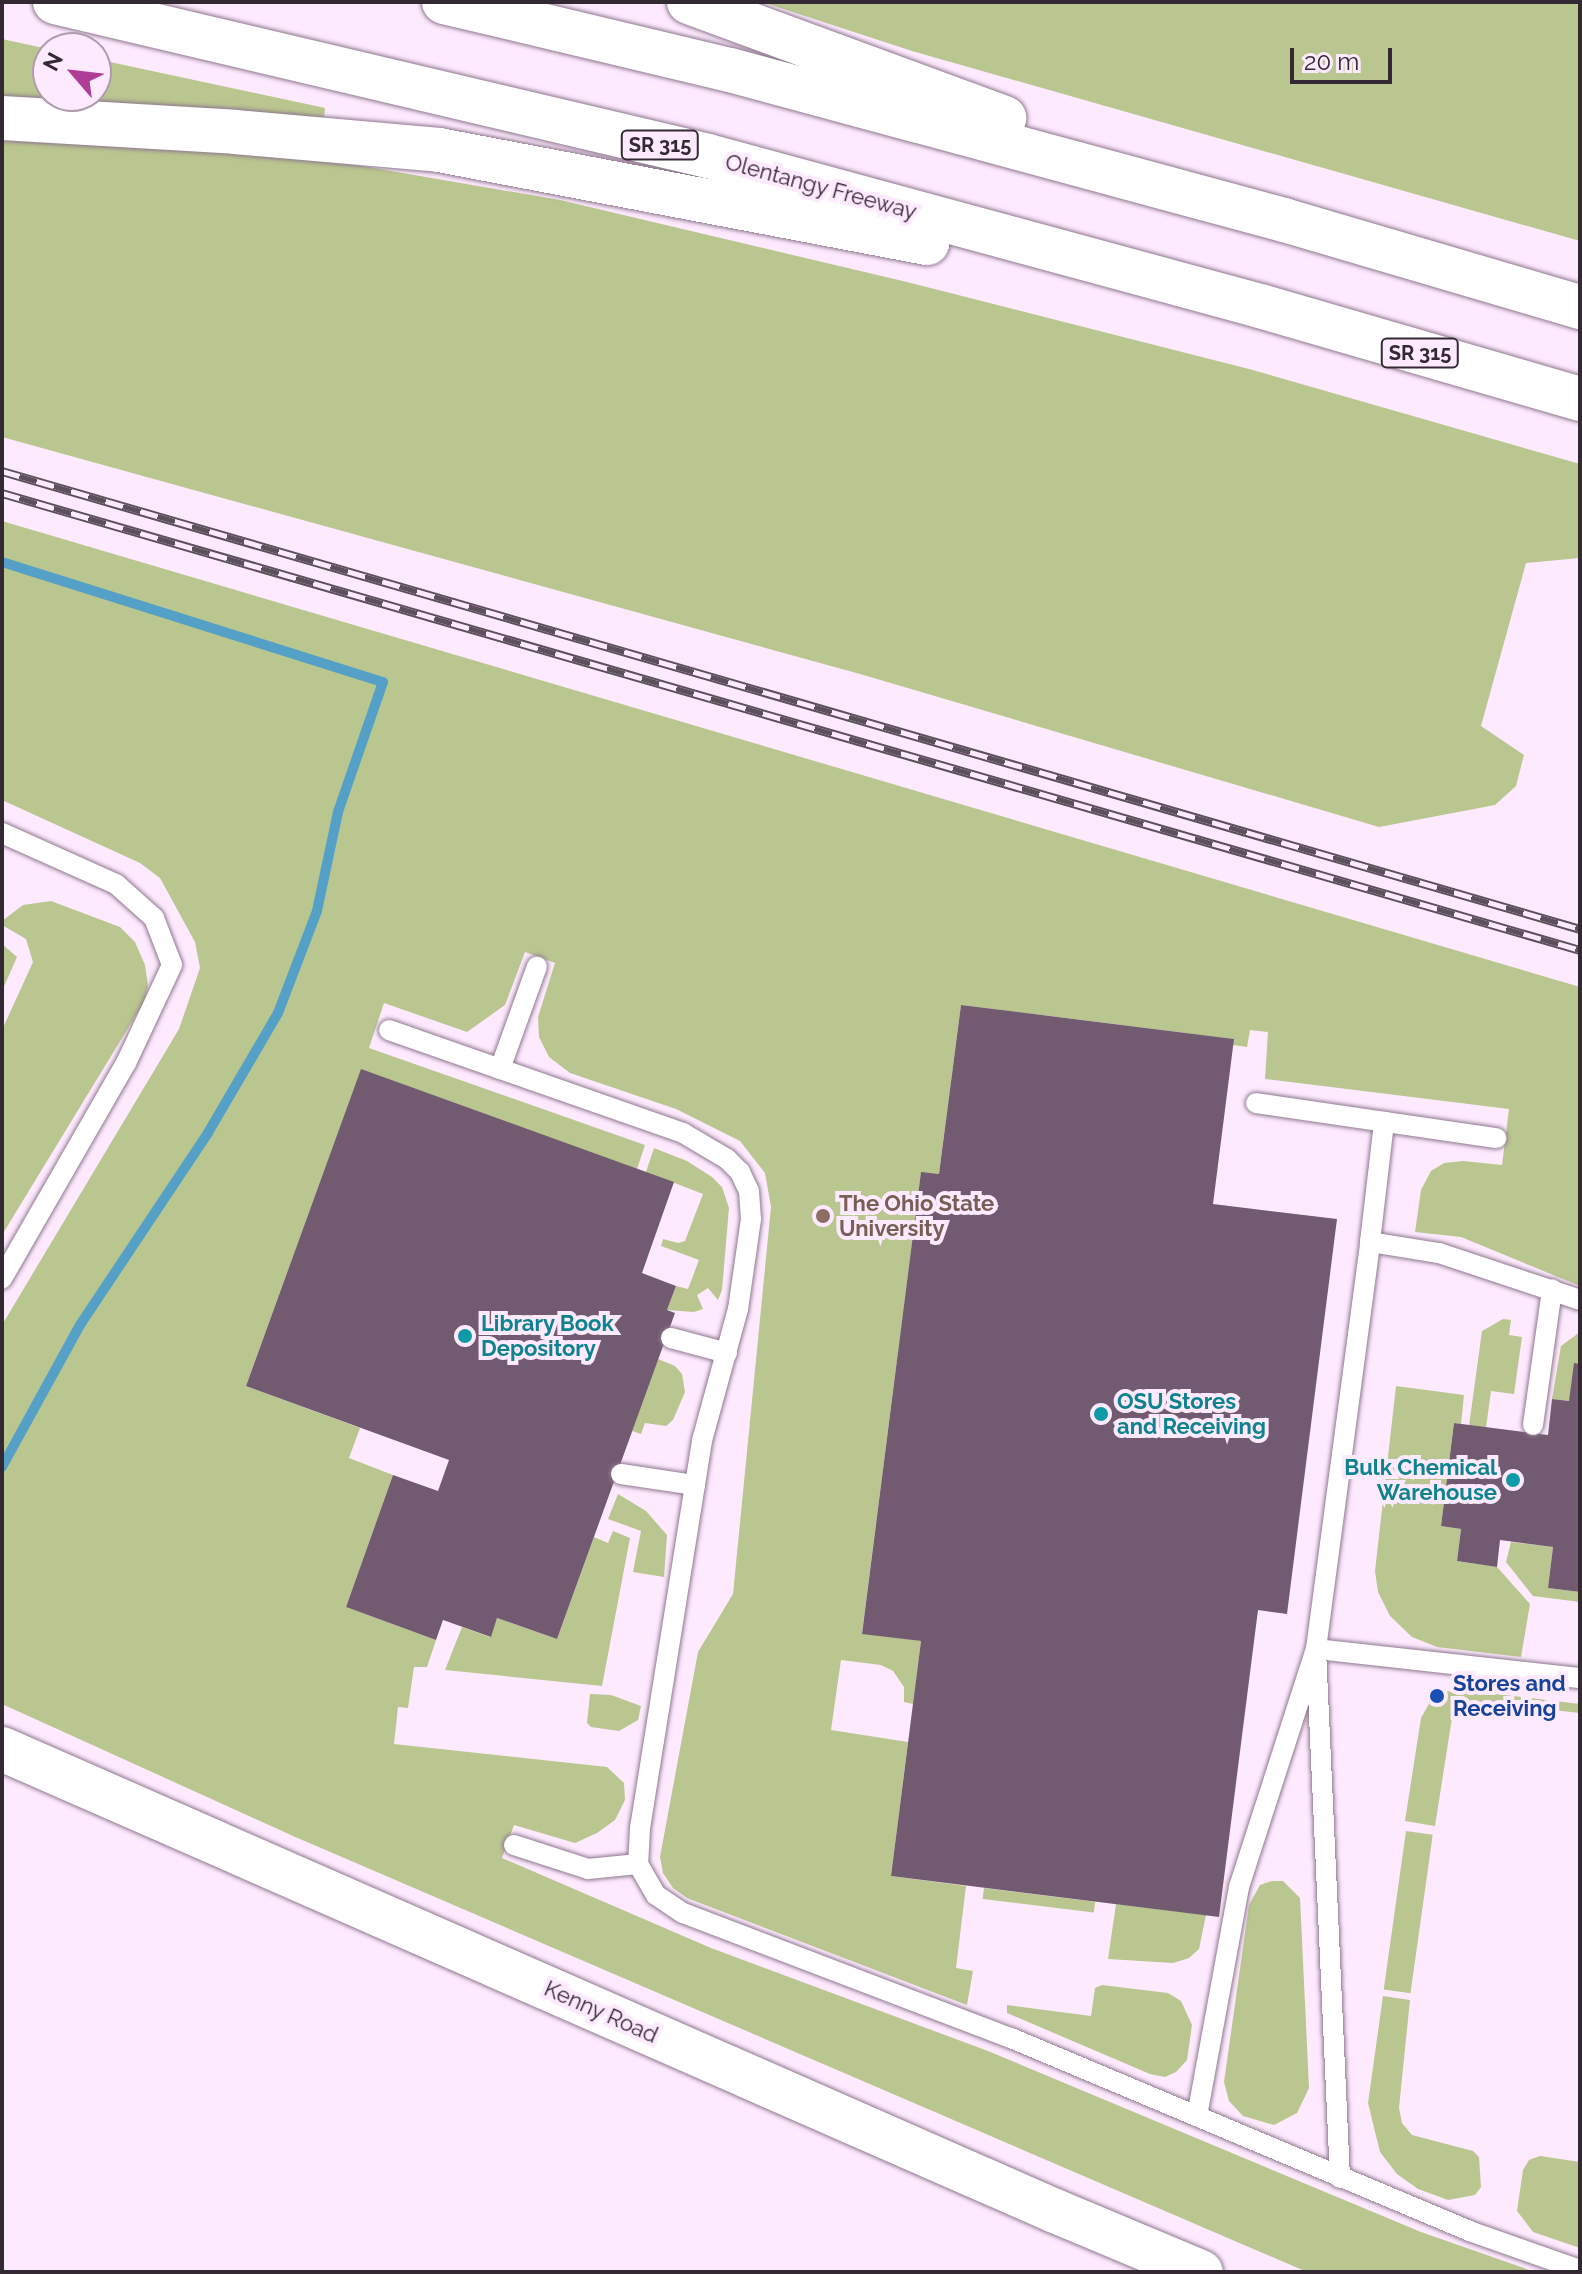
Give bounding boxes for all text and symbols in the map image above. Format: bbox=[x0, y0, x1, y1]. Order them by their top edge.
north arrow bbox=[32, 32, 112, 112]
scale bar bbox=[1294, 32, 1396, 82]
text: 20 m bbox=[1304, 47, 1359, 76]
text: N bbox=[37, 48, 68, 75]
road number: SR 315 bbox=[620, 129, 700, 161]
street label: Olentangy Freeway bbox=[722, 149, 920, 225]
road number: SR 315 bbox=[1380, 337, 1460, 369]
place label: The Ohio State University bbox=[839, 1190, 994, 1242]
marker: The Ohio State University bbox=[814, 1207, 832, 1225]
place label: Library Book Depository bbox=[481, 1310, 614, 1362]
marker: Library Book Depository bbox=[456, 1327, 474, 1345]
place label: OSU Stores and Receiving bbox=[1117, 1388, 1266, 1440]
marker: OSU Stores and Receiving bbox=[1092, 1405, 1110, 1423]
place label: Bulk Chemical Warehouse bbox=[1344, 1454, 1497, 1506]
marker: Bulk Chemical Warehouse bbox=[1504, 1471, 1522, 1489]
place label: Stores and Receiving bbox=[1453, 1670, 1566, 1722]
marker: Stores and Receiving bbox=[1428, 1687, 1446, 1705]
street label: Kenny Road bbox=[540, 1975, 662, 2049]

